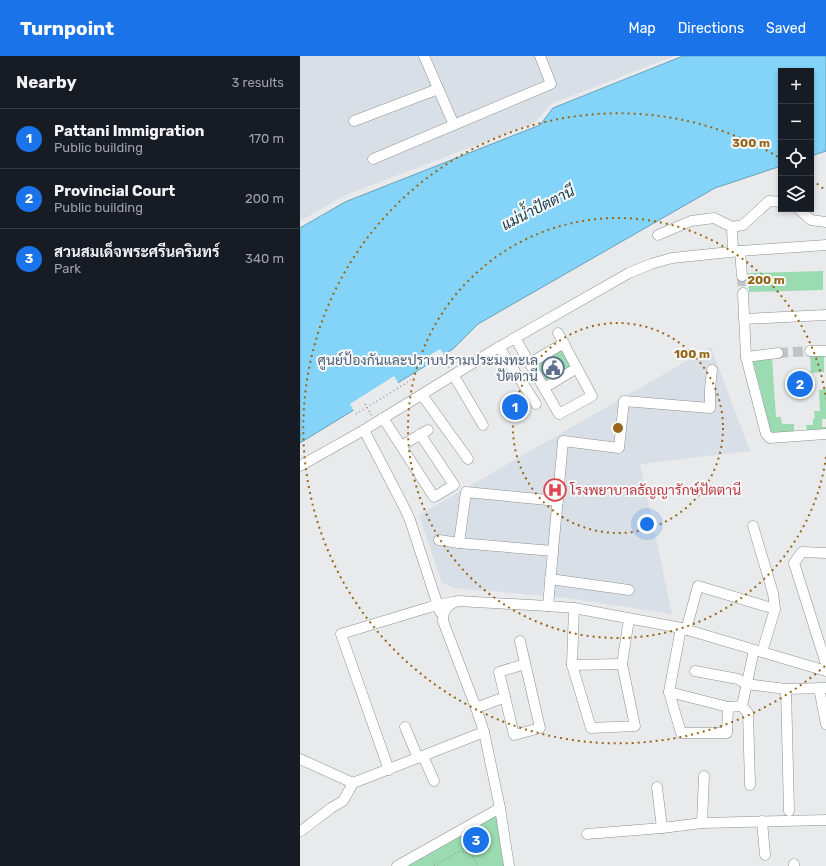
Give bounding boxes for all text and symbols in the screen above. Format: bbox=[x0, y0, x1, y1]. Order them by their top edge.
text: Turnpoint bbox=[20, 17, 114, 40]
text: Map bbox=[629, 20, 656, 37]
text: Directions bbox=[678, 20, 744, 37]
text: Saved bbox=[766, 20, 806, 37]
map controls bbox=[778, 68, 814, 212]
button: + bbox=[778, 68, 814, 104]
text: Nearby bbox=[16, 72, 77, 92]
text: 3 results bbox=[232, 75, 284, 90]
button: − bbox=[778, 104, 814, 140]
text: Pattani Immigration bbox=[54, 122, 204, 140]
text: 1 bbox=[26, 131, 32, 146]
text: 170 m bbox=[249, 131, 284, 146]
text: 300 m bbox=[732, 136, 770, 150]
text: Public building bbox=[54, 140, 143, 155]
button: locate bbox=[778, 140, 814, 176]
button: layers bbox=[778, 176, 814, 212]
water label: แม่น้ำปัตตานี bbox=[497, 178, 578, 234]
text: Provincial Court bbox=[54, 182, 175, 200]
text: 2 bbox=[25, 191, 33, 206]
text: 200 m bbox=[245, 191, 284, 206]
text: Public building bbox=[54, 200, 143, 215]
text: สวนสมเด็จพระศรีนครินทร์ bbox=[54, 243, 219, 261]
text: 3 bbox=[25, 251, 33, 266]
text: 340 m bbox=[245, 251, 284, 266]
text: Park bbox=[54, 261, 81, 276]
text: 200 m bbox=[747, 273, 785, 287]
text: 100 m bbox=[674, 347, 710, 361]
place label: ศูนย์ป้องกันและปราบปรามประมงทะเล ปัตตานี bbox=[318, 351, 538, 385]
public building icon: ศูนย์ป้องกันและปราบปรามประมงทะเล ปัตตานี bbox=[540, 355, 566, 381]
pin: 2 bbox=[787, 369, 813, 399]
pin: 1 bbox=[502, 392, 528, 422]
centre of rings bbox=[611, 421, 625, 435]
hospital icon: โรงพยาบาลธัญญารักษ์ปัตตานี bbox=[542, 477, 568, 503]
place label: โรงพยาบาลธัญญารักษ์ปัตตานี bbox=[569, 481, 741, 499]
your location bbox=[637, 514, 657, 534]
pin: 3 bbox=[463, 825, 489, 855]

